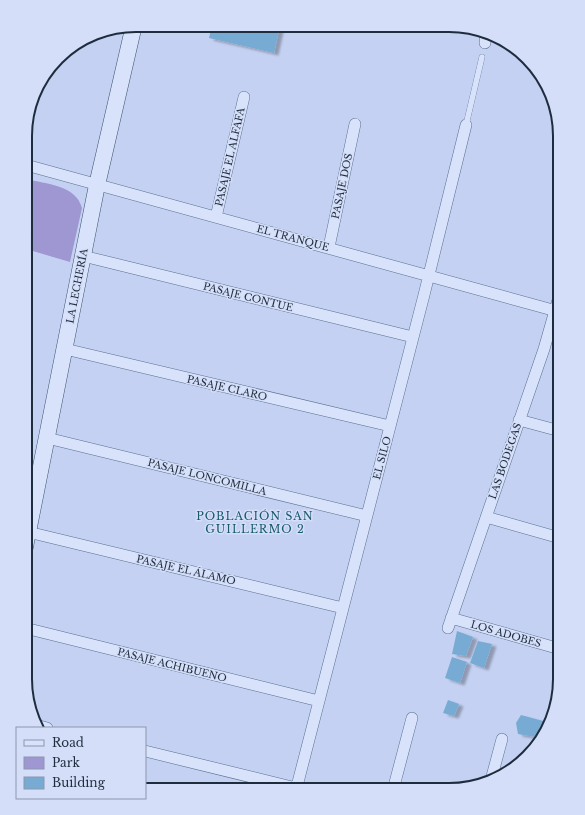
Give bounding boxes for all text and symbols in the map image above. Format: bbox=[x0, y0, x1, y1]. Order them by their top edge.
street label: PASAJE EL ALFAFA bbox=[212, 106, 248, 208]
street label: PASAJE DOS bbox=[329, 152, 355, 220]
street label: EL TRANQUE bbox=[255, 222, 331, 254]
street label: LA LECHERÍA bbox=[62, 247, 91, 325]
street label: PASAJE CONTUE bbox=[202, 280, 294, 314]
street label: PASAJE CLARO bbox=[185, 372, 269, 404]
street label: LAS BODEGAS bbox=[486, 421, 524, 501]
street label: EL SILO bbox=[370, 435, 394, 481]
street label: PASAJE LONCOMILLA bbox=[146, 456, 268, 498]
district label: POBLACIÓN SAN GUILLERMO 2 bbox=[196, 509, 314, 536]
street label: PASAJE EL ÁLAMO bbox=[135, 551, 237, 588]
street label: LOS ADOBES bbox=[469, 618, 543, 650]
street label: PASAJE ACHIBUENO bbox=[116, 645, 228, 685]
legend bbox=[16, 727, 146, 799]
text: Road bbox=[52, 735, 84, 750]
text: Park bbox=[52, 755, 80, 770]
text: Building bbox=[52, 775, 106, 790]

